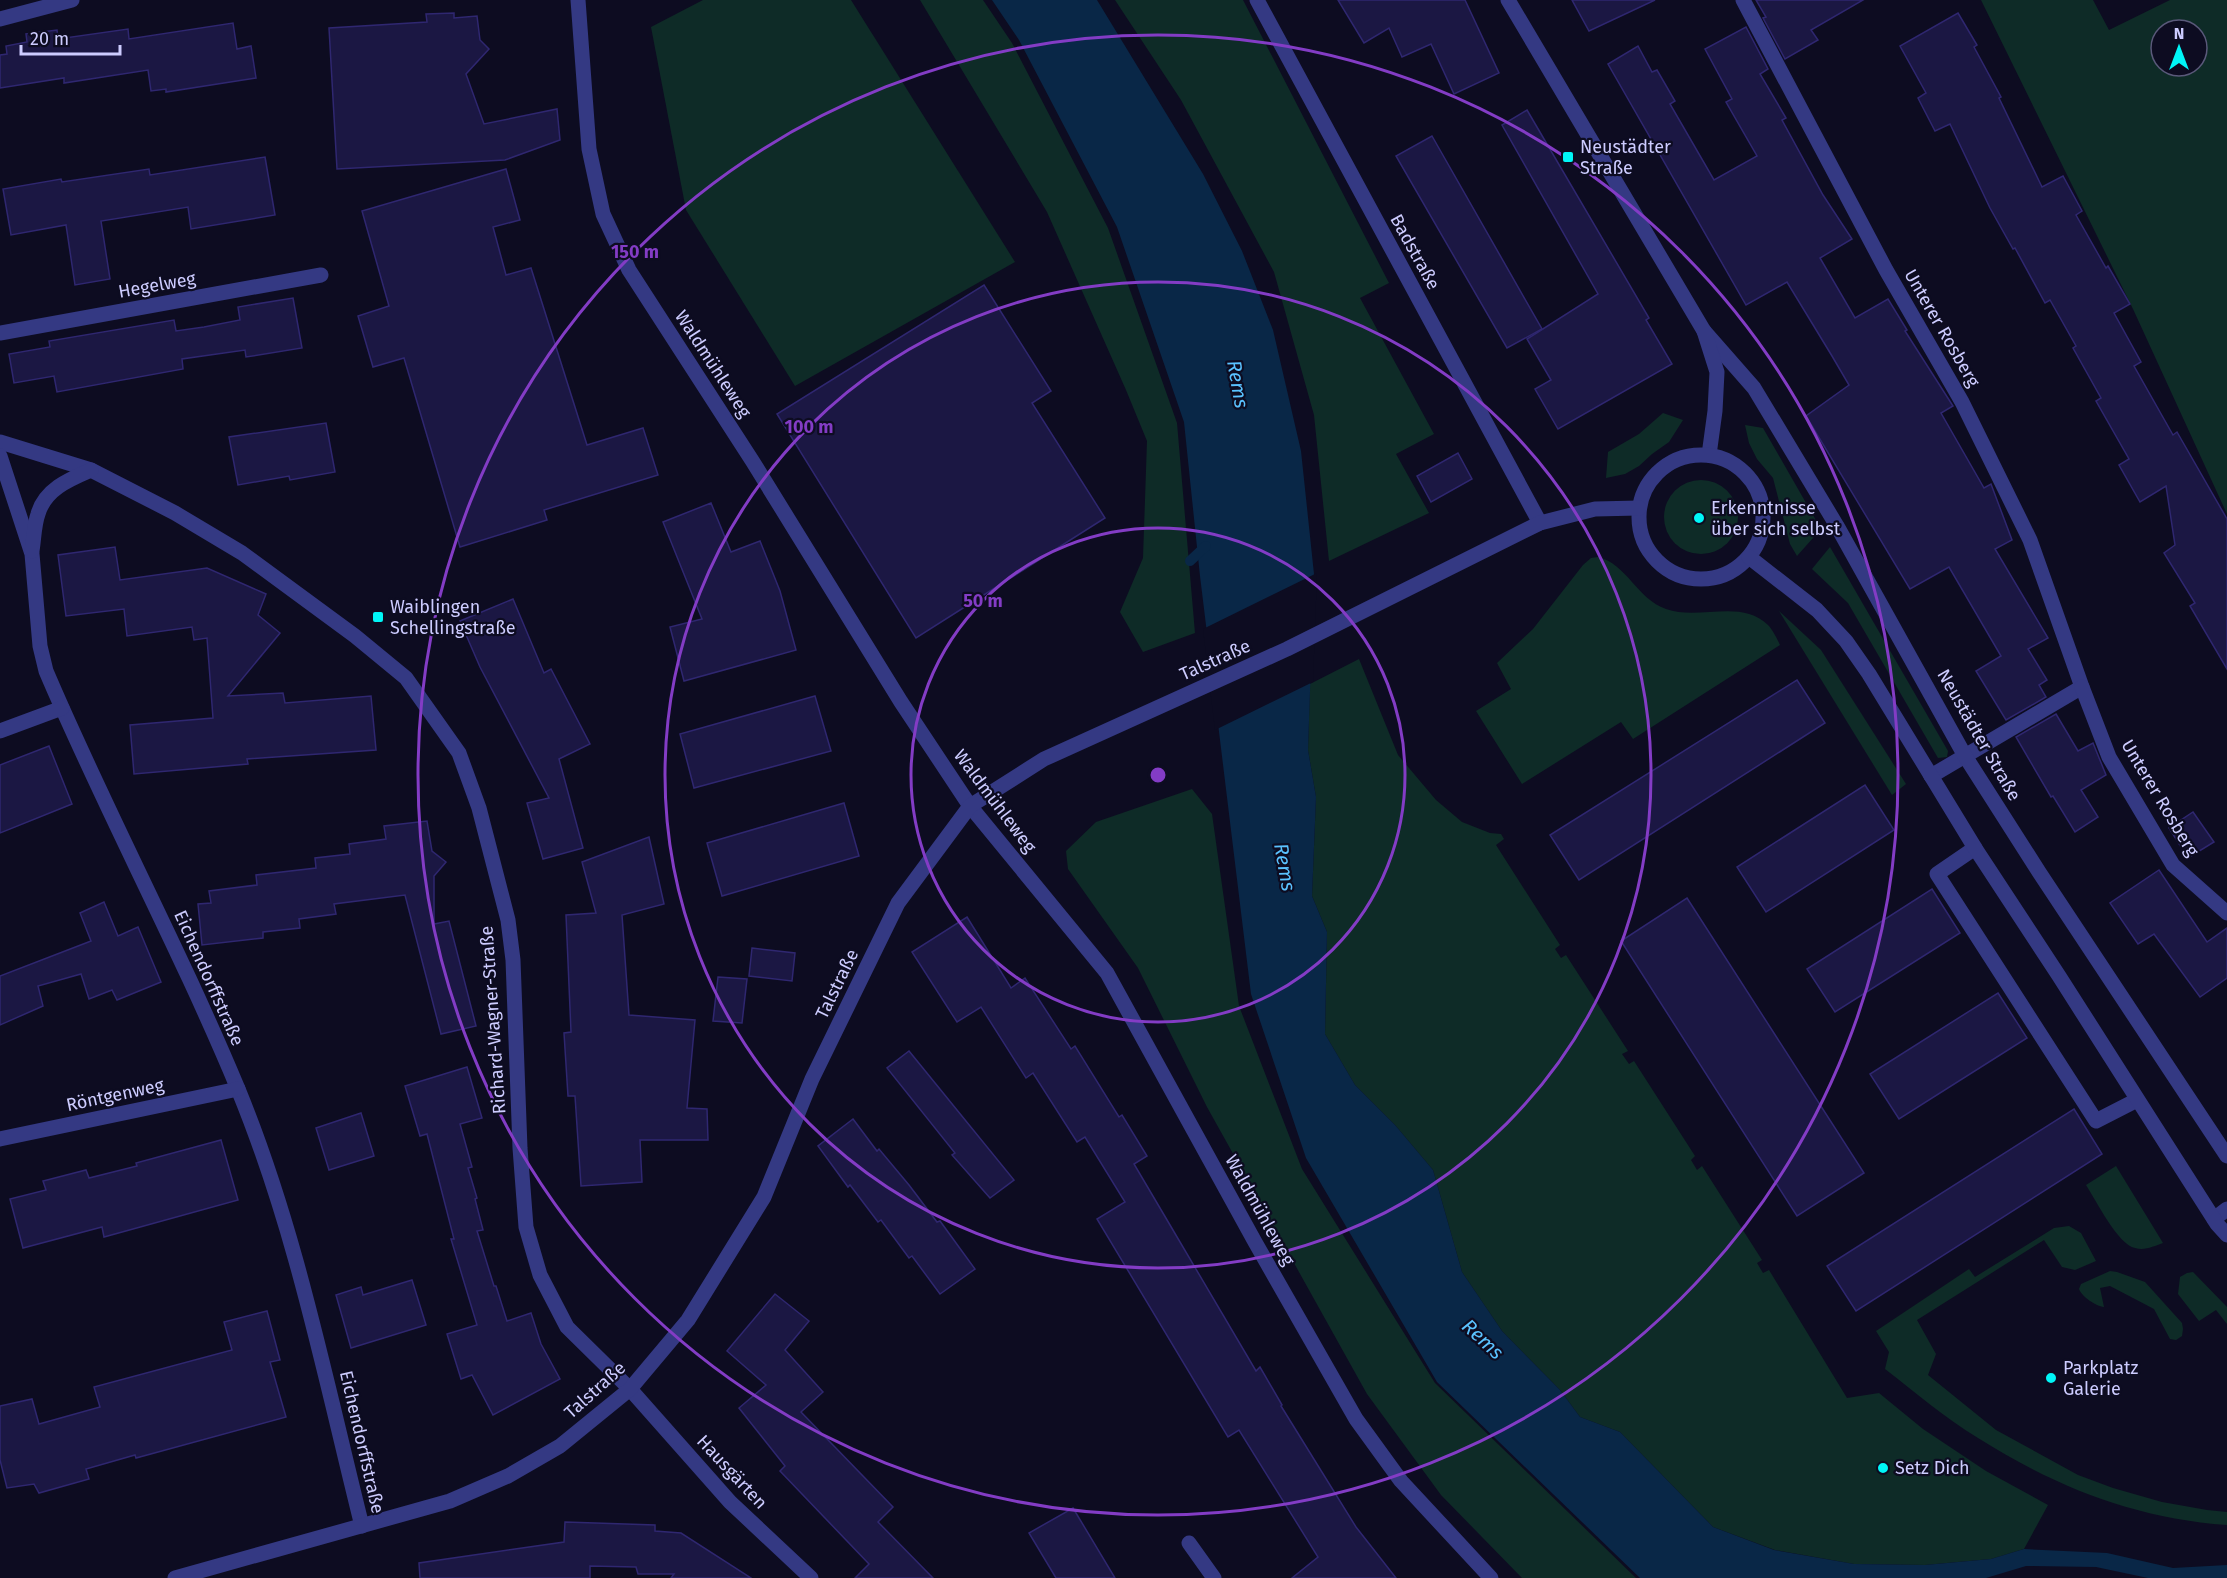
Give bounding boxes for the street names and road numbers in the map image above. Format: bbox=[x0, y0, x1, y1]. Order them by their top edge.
street label: Badstraße bbox=[1385, 210, 1445, 294]
street label: Unterer Rosberg bbox=[1899, 265, 1985, 391]
street label: Hegelweg bbox=[117, 267, 198, 303]
street label: Waldmühleweg bbox=[670, 306, 756, 422]
street label: Talstraße bbox=[1176, 635, 1254, 685]
street label: Neustädter Straße bbox=[1932, 665, 2026, 805]
street label: Unterer Rosberg bbox=[2116, 736, 2204, 861]
street label: Waldmühleweg bbox=[949, 745, 1041, 857]
street label: Eichendorffstraße bbox=[169, 907, 249, 1049]
street label: Richard-Wagner-Straße bbox=[475, 925, 511, 1115]
street label: Talstraße bbox=[811, 946, 863, 1022]
street label: Röntgenweg bbox=[64, 1074, 167, 1116]
street label: Waldmühleweg bbox=[1220, 1151, 1300, 1270]
street label: Talstraße bbox=[560, 1357, 630, 1423]
street label: Eichendorffstraße bbox=[335, 1368, 389, 1516]
street label: Hausgärten bbox=[692, 1430, 772, 1514]

